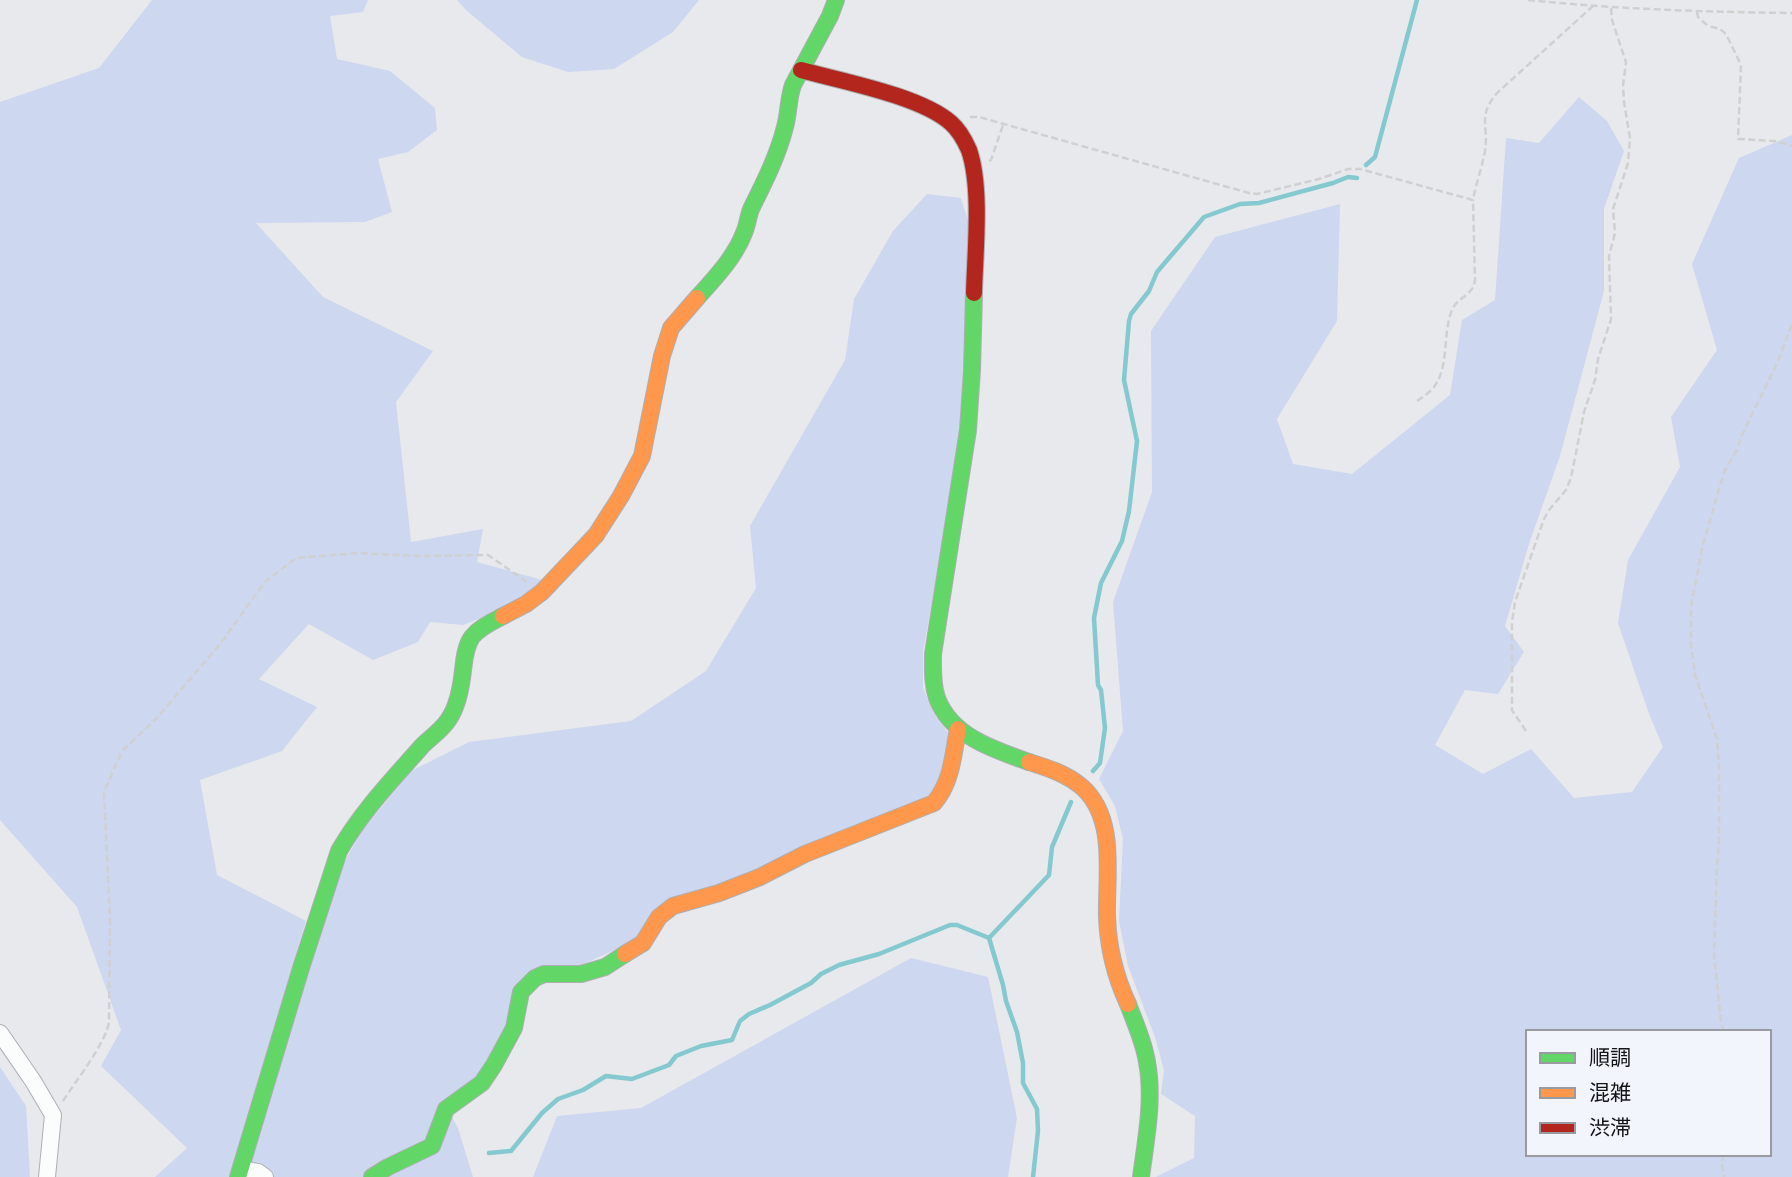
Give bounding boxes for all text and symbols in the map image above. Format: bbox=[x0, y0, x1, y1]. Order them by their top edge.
legend bbox=[1526, 1030, 1771, 1156]
text: 順調 bbox=[1589, 1044, 1631, 1071]
text: 混雑 bbox=[1589, 1079, 1631, 1106]
text: 渋滞 bbox=[1589, 1114, 1631, 1141]

